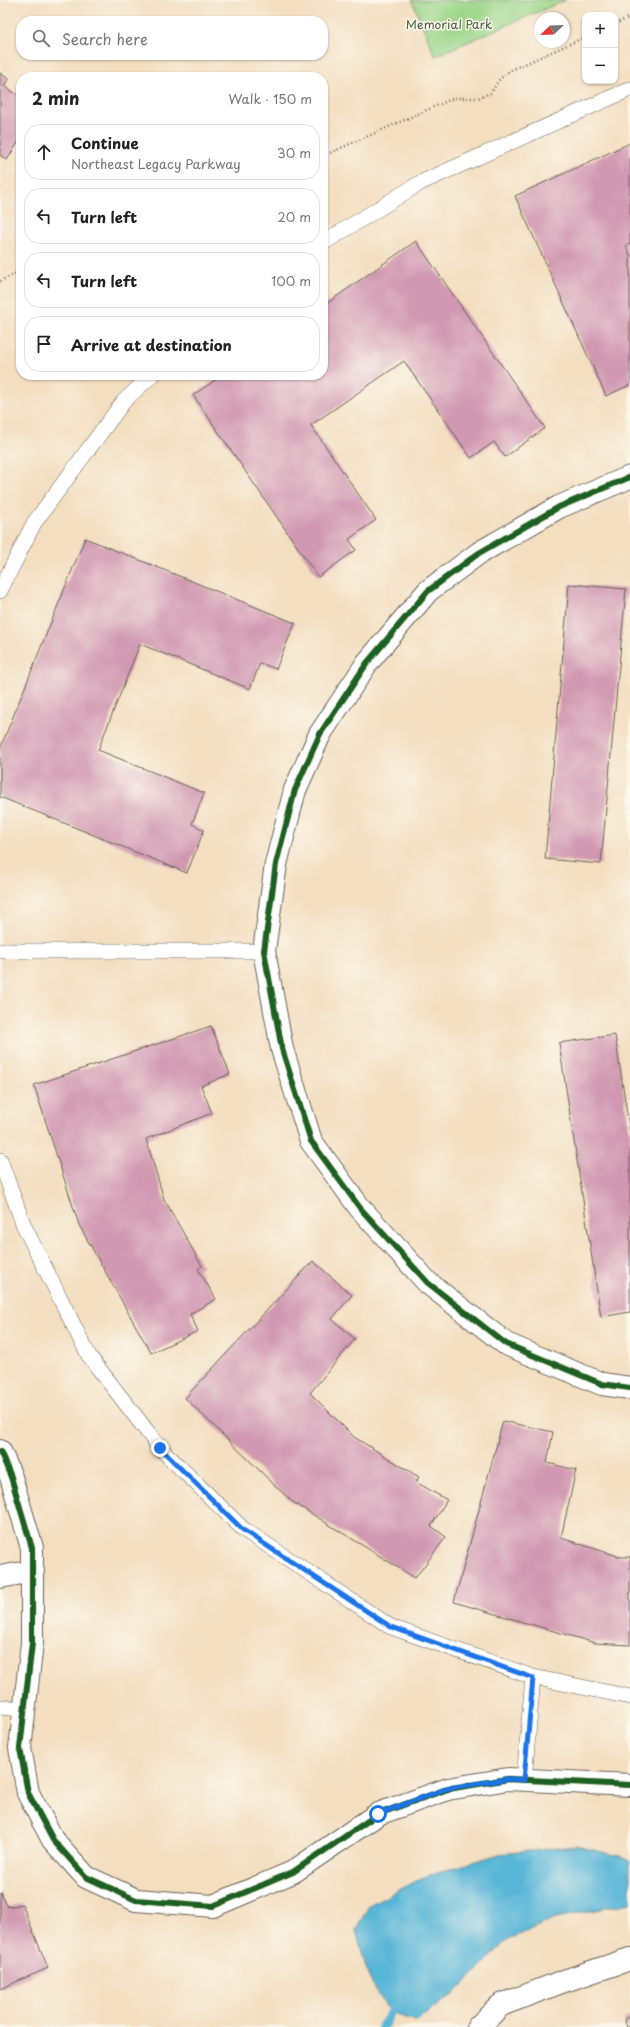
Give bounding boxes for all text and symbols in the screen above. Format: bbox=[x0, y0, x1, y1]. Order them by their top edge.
north arrow bbox=[534, 12, 570, 48]
map controls bbox=[582, 12, 618, 84]
button: + bbox=[582, 12, 618, 48]
park label: Memorial Park bbox=[406, 15, 492, 33]
search box bbox=[16, 16, 328, 60]
icon: search bbox=[30, 27, 52, 49]
text: Search here bbox=[62, 27, 148, 50]
button: − bbox=[582, 48, 618, 84]
text: 2 min bbox=[32, 85, 79, 111]
text: Walk · 150 m bbox=[228, 89, 312, 108]
text: Continue bbox=[71, 131, 139, 154]
icon: ahead bbox=[33, 141, 55, 163]
text: 30 m bbox=[277, 143, 311, 162]
text: Northeast Legacy Parkway bbox=[71, 154, 241, 173]
icon: left bbox=[33, 205, 55, 227]
text: Turn left bbox=[71, 205, 137, 228]
text: 20 m bbox=[277, 207, 311, 226]
icon: left bbox=[33, 269, 55, 291]
text: Turn left bbox=[71, 269, 137, 292]
text: 100 m bbox=[271, 271, 311, 290]
icon: arrive bbox=[33, 333, 55, 355]
text: Arrive at destination bbox=[71, 333, 232, 356]
route end bbox=[151, 1439, 169, 1457]
route start bbox=[369, 1805, 387, 1823]

